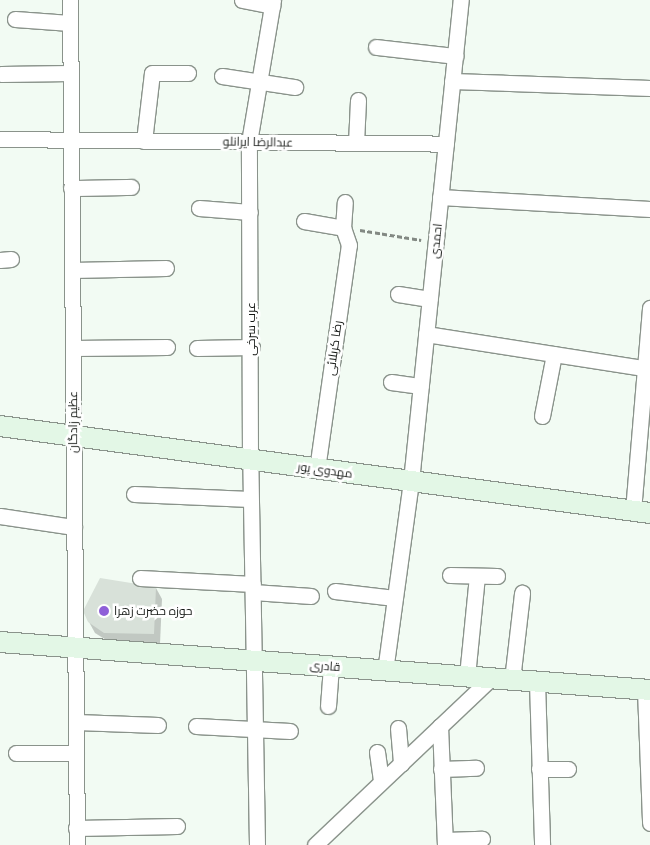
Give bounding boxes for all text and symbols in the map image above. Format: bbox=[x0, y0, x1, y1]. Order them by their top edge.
street label: عبدالرضا ایرانلو bbox=[223, 134, 293, 150]
street label: احمدی bbox=[427, 223, 445, 259]
street label: عرب سرخی bbox=[244, 302, 258, 356]
street label: رضا کربلائی bbox=[323, 320, 345, 376]
street label: عظیم زادگان bbox=[66, 391, 80, 453]
street label: مهدوی پور bbox=[297, 459, 353, 481]
place label: حوزه حضرت زهرا bbox=[114, 604, 193, 618]
marker: حوزه حضرت زهرا bbox=[98, 605, 110, 617]
street label: قادرى bbox=[309, 658, 341, 674]

